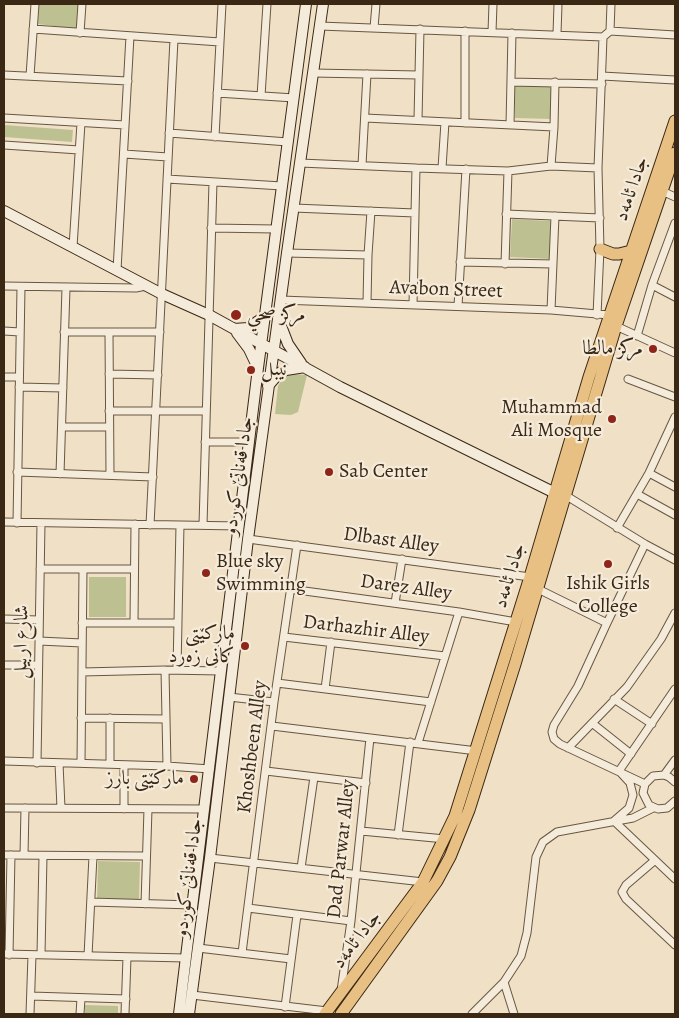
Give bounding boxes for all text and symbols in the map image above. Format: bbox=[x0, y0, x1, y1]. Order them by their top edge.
street label: جادا ئامەد bbox=[610, 154, 654, 224]
street label: Avabon Street bbox=[389, 276, 503, 304]
place label: مركز صحي bbox=[247, 303, 305, 327]
marker: مركز صحي bbox=[229, 308, 243, 322]
place label: مركز مالطا bbox=[582, 337, 643, 361]
marker: مركز مالطا bbox=[647, 343, 659, 355]
place label: نيبل bbox=[261, 358, 287, 382]
marker: نيبل bbox=[245, 364, 257, 376]
place label: Muhammad Ali Mosque bbox=[501, 396, 602, 443]
marker: Muhammad Ali Mosque bbox=[606, 413, 618, 425]
street label: جادا قەناتێ کوردو bbox=[219, 415, 259, 537]
place label: Sab Center bbox=[339, 460, 428, 484]
marker: Sab Center bbox=[323, 466, 335, 478]
street label: Dlbast Alley bbox=[342, 522, 440, 560]
street label: جادا ئامەد bbox=[489, 541, 531, 611]
place label: Blue sky Swimming bbox=[216, 550, 306, 597]
marker: Ishik Girls College bbox=[602, 558, 614, 570]
marker: Blue sky Swimming bbox=[200, 567, 212, 579]
street label: Darez Alley bbox=[359, 570, 453, 606]
place label: Ishik Girls College bbox=[566, 572, 650, 619]
street label: شارع اربيل bbox=[9, 605, 35, 679]
street label: Darhazhir Alley bbox=[301, 610, 431, 650]
place label: مارکێتی کانی زەرد bbox=[169, 622, 235, 669]
marker: مارکێتی کانی زەرد bbox=[239, 640, 251, 652]
street label: Khoshbeen Alley bbox=[233, 679, 273, 815]
place label: مارکێتی بارز bbox=[106, 767, 184, 791]
marker: مارکێتی بارز bbox=[188, 773, 200, 785]
street label: Dad Parwar Alley bbox=[323, 778, 361, 920]
street label: جادا قەناتێ کوردو bbox=[170, 817, 208, 939]
street label: جادا ئامەد bbox=[327, 906, 387, 974]

